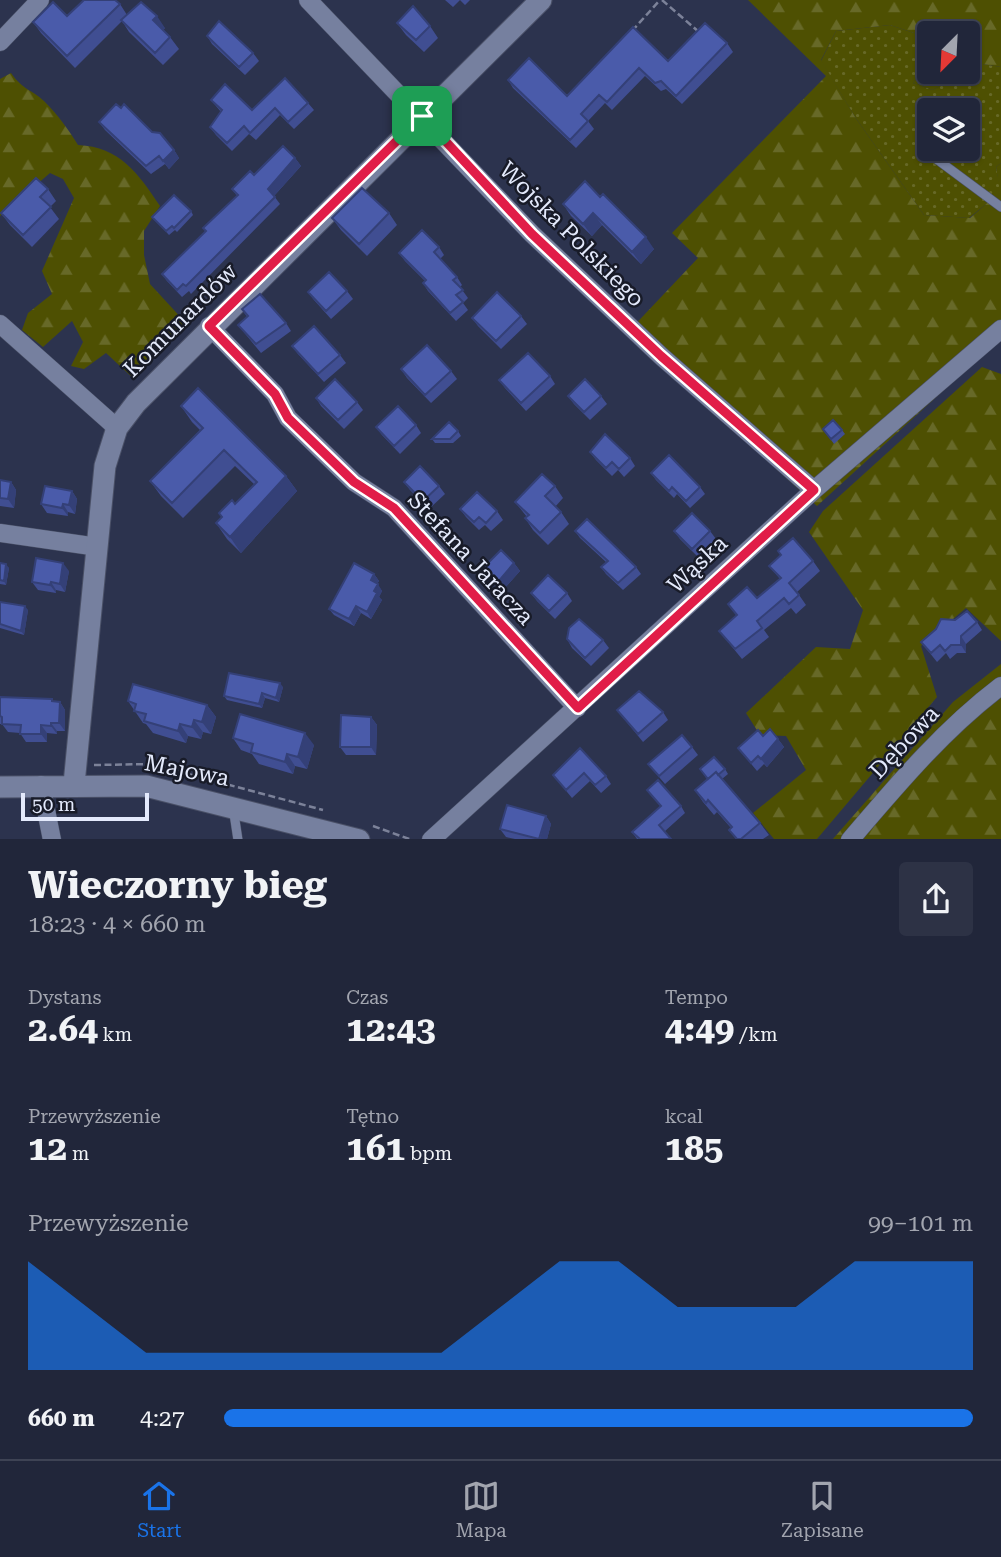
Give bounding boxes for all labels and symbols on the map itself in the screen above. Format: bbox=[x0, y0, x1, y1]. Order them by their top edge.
north arrow bbox=[917, 21, 980, 84]
pin bbox=[392, 86, 452, 146]
street label: Wojska Polskiego bbox=[494, 156, 650, 312]
street label: Komunardów bbox=[118, 258, 243, 383]
street label: Stefana Jaracza bbox=[402, 486, 539, 631]
street label: Wąska bbox=[662, 530, 733, 599]
street label: Dębowa bbox=[864, 700, 945, 784]
street label: Majowa bbox=[142, 749, 232, 792]
scale bar bbox=[21, 790, 149, 822]

